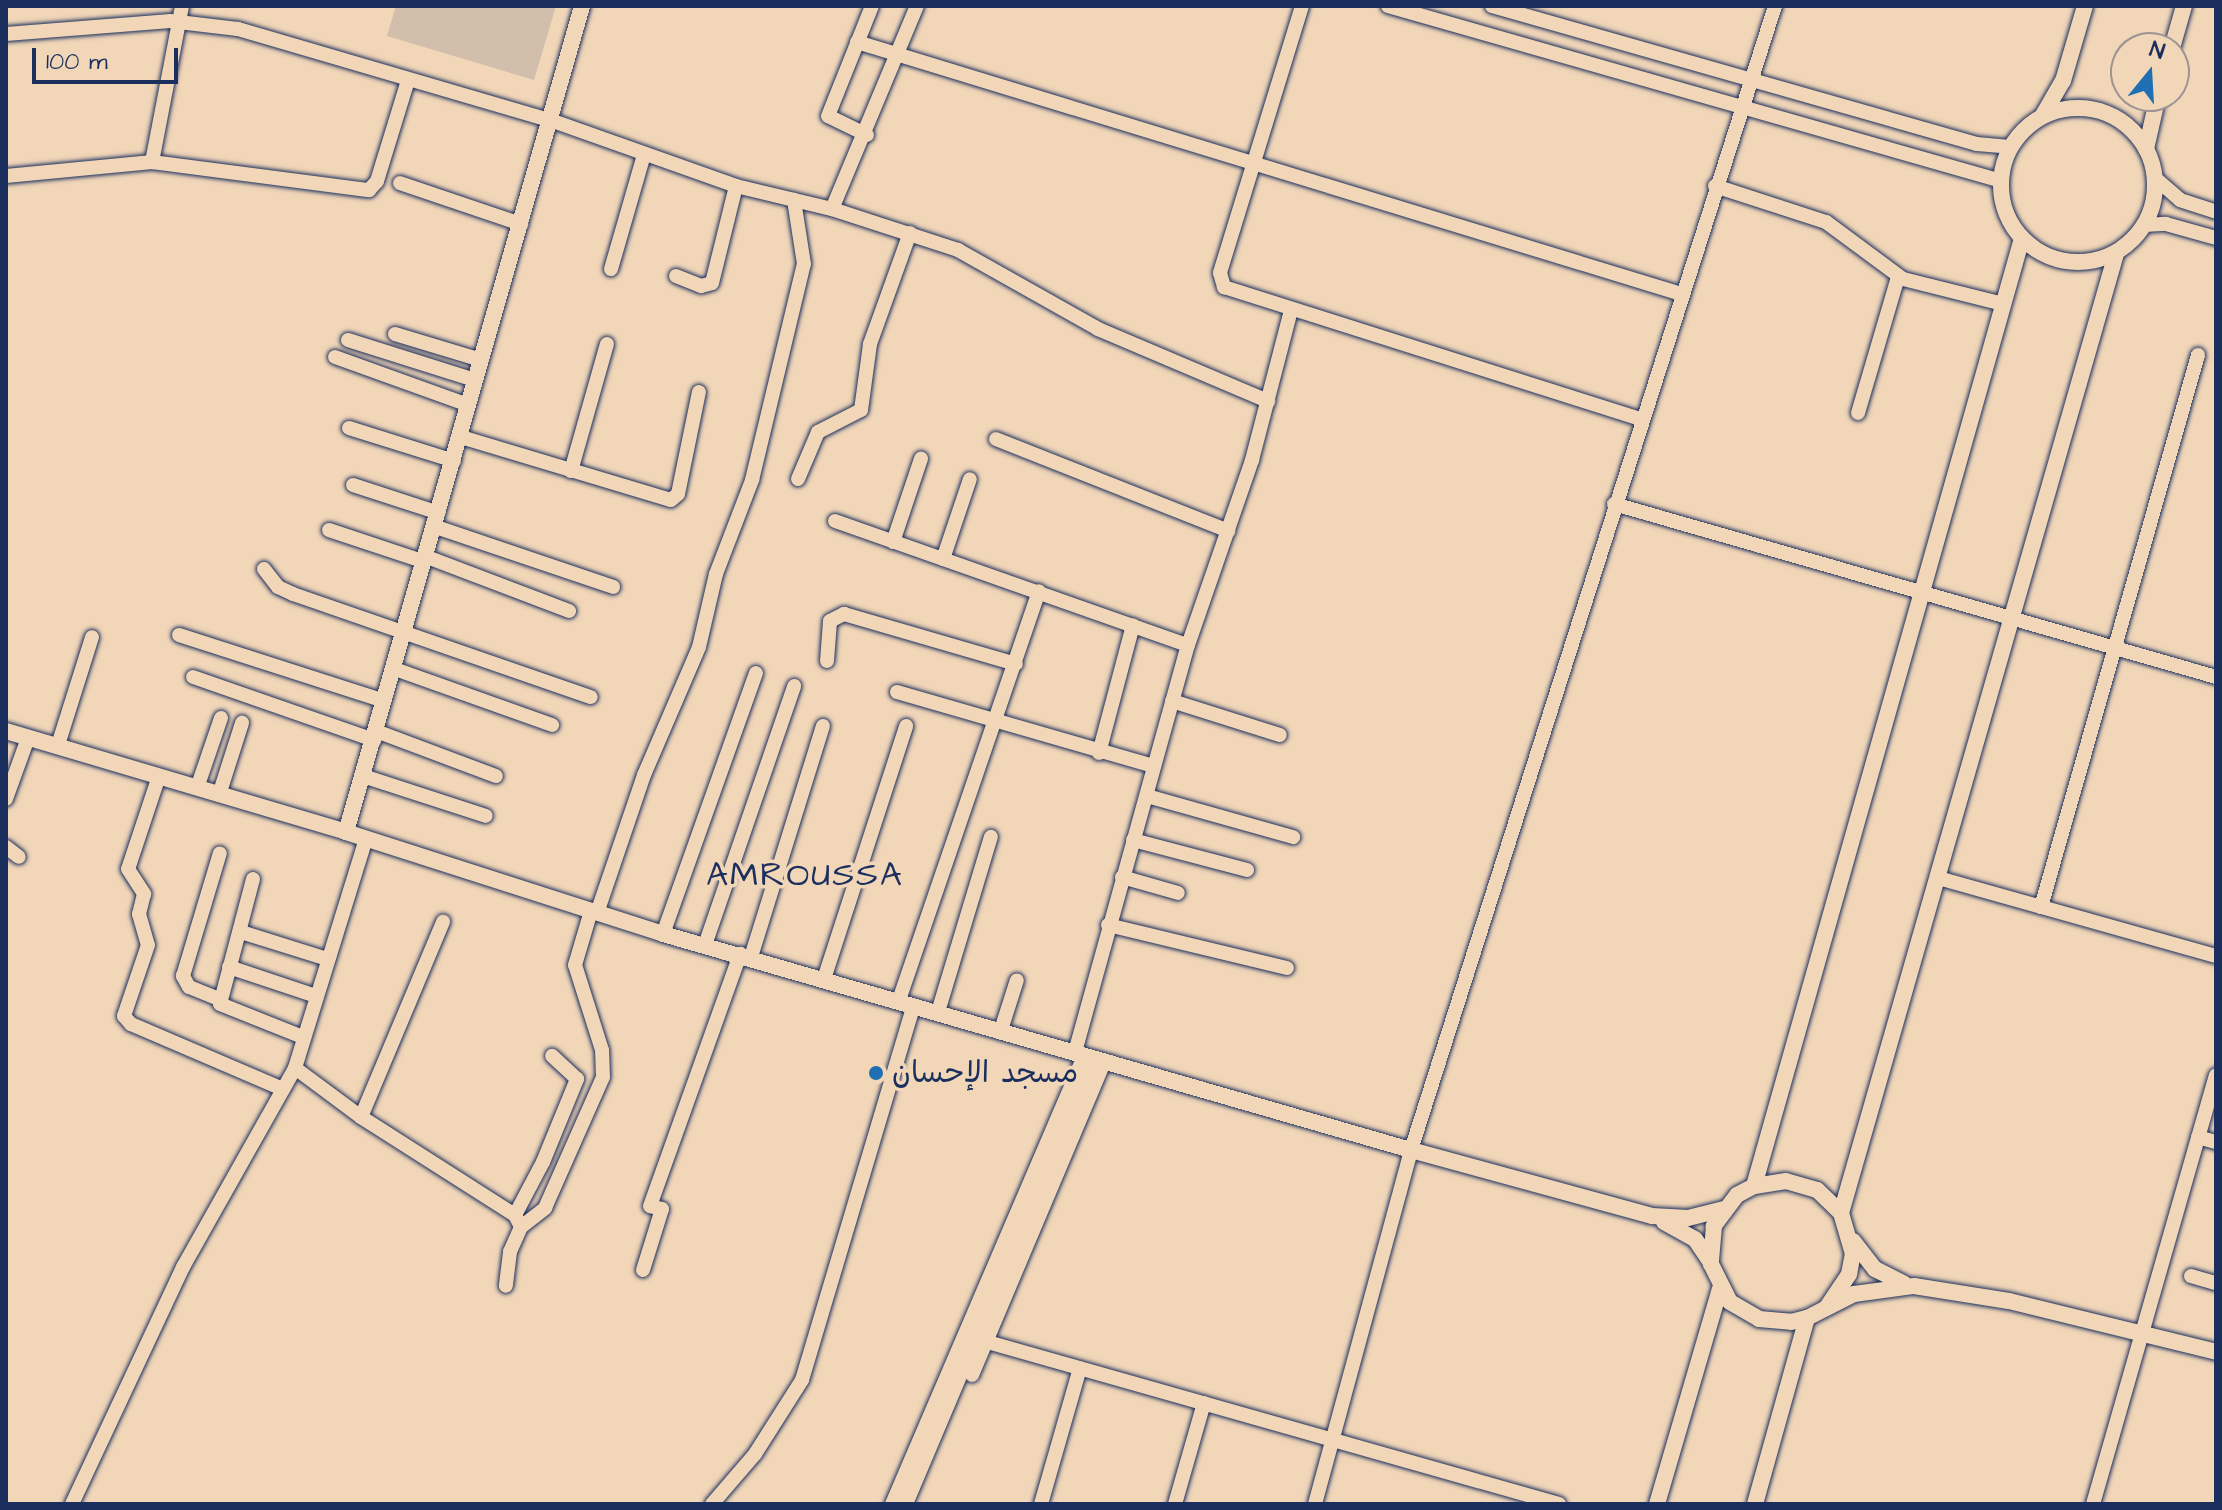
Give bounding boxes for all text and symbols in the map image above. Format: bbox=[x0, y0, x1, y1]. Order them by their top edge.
scale bar bbox=[36, 32, 182, 82]
north arrow bbox=[2110, 32, 2190, 112]
text: N bbox=[2146, 34, 2168, 67]
text: 100 m bbox=[46, 45, 108, 79]
district label: AMROUSSA bbox=[706, 856, 904, 896]
place label: مسجد الإحسان bbox=[892, 1055, 1078, 1091]
marker: مسجد الإحسان bbox=[867, 1064, 885, 1082]

